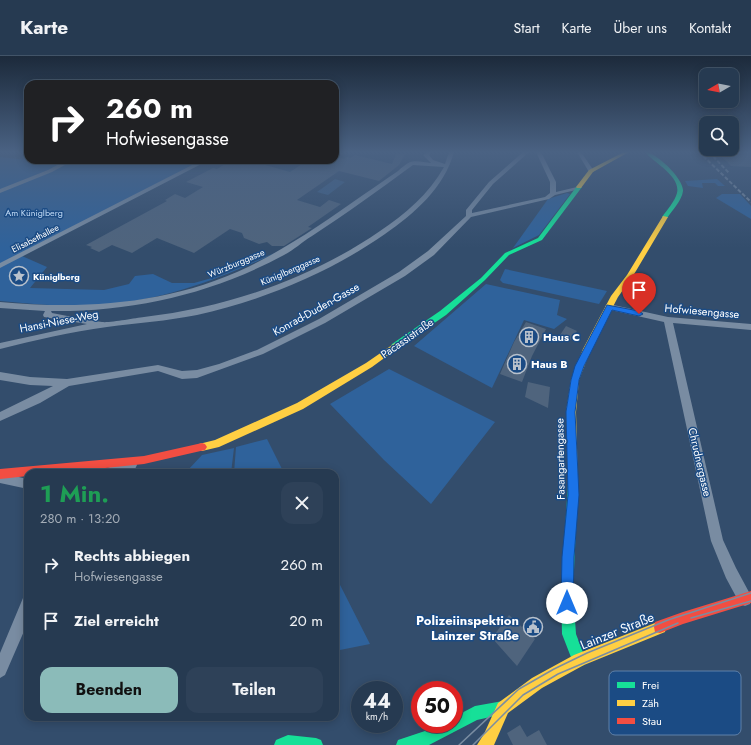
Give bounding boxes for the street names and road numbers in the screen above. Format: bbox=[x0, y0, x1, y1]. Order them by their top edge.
street label: Elisabethallee bbox=[9, 220, 61, 256]
street label: Würzburggasse bbox=[206, 245, 267, 281]
street label: Küniglberggasse bbox=[258, 252, 322, 288]
street label: Konrad-Duden-Gasse bbox=[270, 278, 363, 339]
street label: Hofwiesengasse bbox=[664, 300, 740, 322]
street label: Hansi-Niese-Weg bbox=[18, 306, 100, 336]
street label: Pacassistraße bbox=[377, 314, 437, 362]
street label: Fasangartengasse bbox=[551, 418, 569, 500]
street label: Chrudnergasse bbox=[684, 426, 716, 498]
street label: Lainzer Straße bbox=[577, 607, 657, 654]

